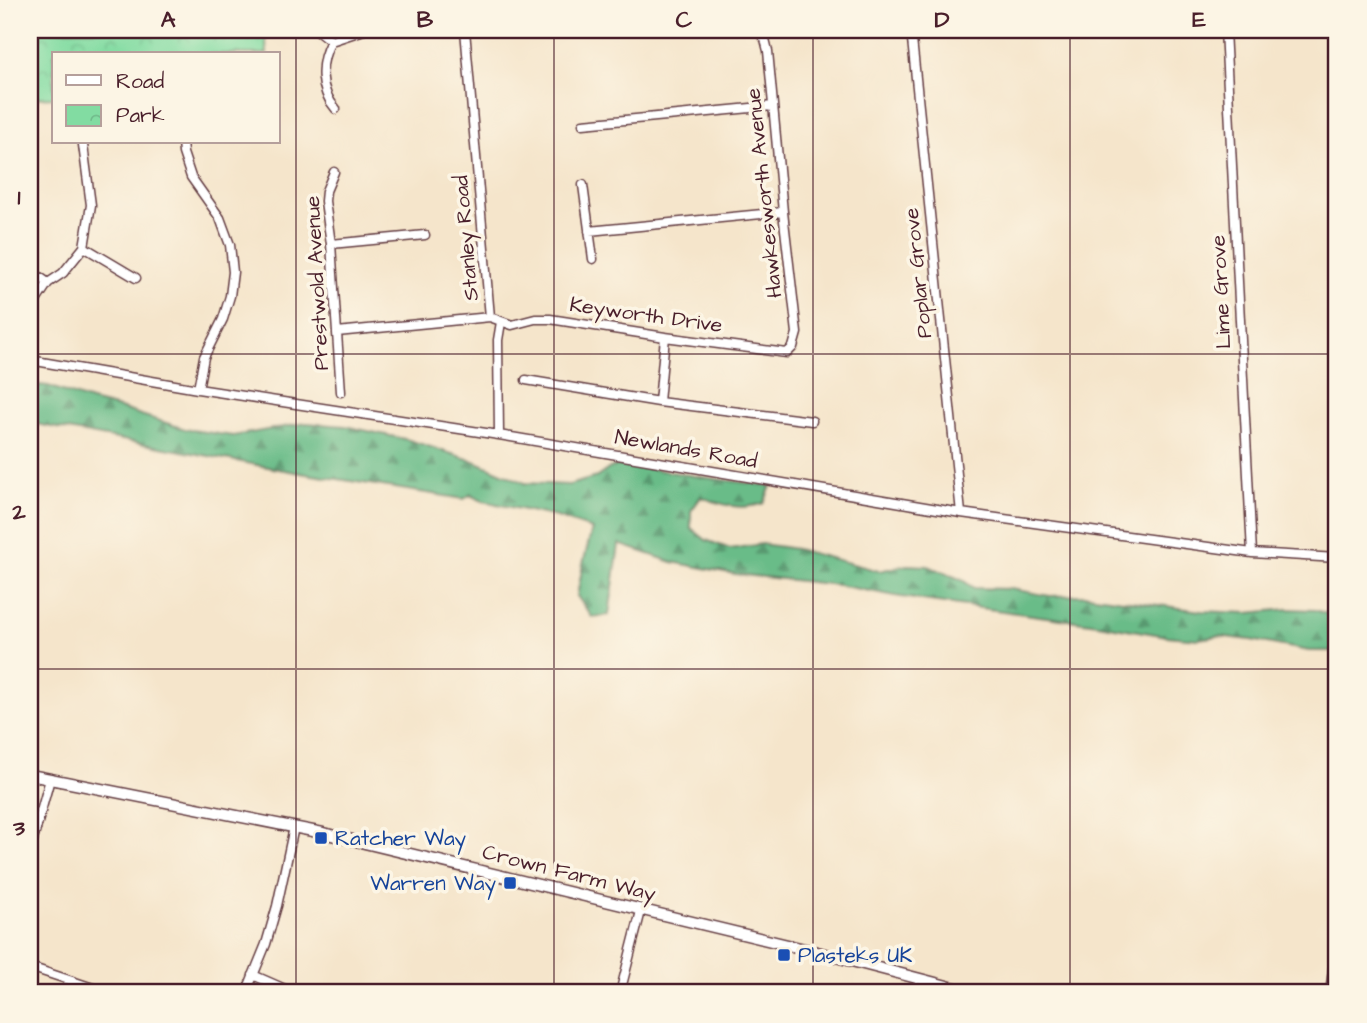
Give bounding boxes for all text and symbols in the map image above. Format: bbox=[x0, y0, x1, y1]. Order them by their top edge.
text: A bbox=[161, 4, 176, 36]
text: B bbox=[417, 4, 434, 36]
text: C bbox=[676, 4, 693, 36]
text: D bbox=[935, 4, 950, 36]
text: E bbox=[1192, 4, 1206, 36]
legend bbox=[52, 52, 280, 144]
text: Road bbox=[116, 67, 164, 96]
street label: Hawkesworth Avenue bbox=[739, 87, 789, 299]
text: Park bbox=[116, 101, 165, 130]
street label: Stanley Road bbox=[446, 174, 488, 302]
text: 1 bbox=[18, 181, 21, 213]
street label: Prestwold Avenue bbox=[298, 195, 336, 371]
street label: Poplar Grove bbox=[897, 206, 940, 340]
street label: Lime Grove bbox=[1204, 234, 1238, 350]
street label: Keyworth Drive bbox=[567, 290, 724, 342]
street label: Newlands Road bbox=[613, 422, 760, 476]
text: 2 bbox=[11, 496, 26, 528]
text: 3 bbox=[12, 812, 25, 844]
place label: Ratcher Way bbox=[335, 824, 467, 855]
marker: Ratcher Way bbox=[313, 830, 329, 846]
street label: Crown Farm Way bbox=[479, 837, 659, 911]
place label: Warren Way bbox=[370, 869, 496, 900]
marker: Warren Way bbox=[502, 875, 518, 891]
place label: Plasteks UK bbox=[798, 941, 912, 970]
marker: Plasteks UK bbox=[776, 947, 792, 963]

